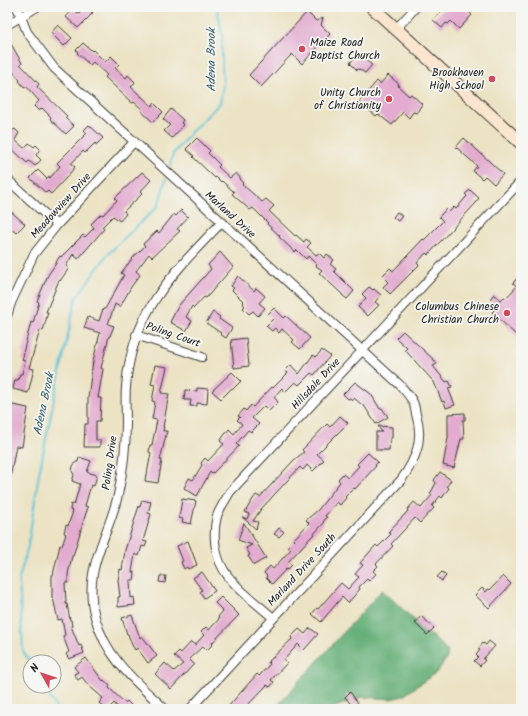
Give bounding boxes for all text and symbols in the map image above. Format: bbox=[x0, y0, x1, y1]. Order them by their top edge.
water label: Adena Brook bbox=[202, 26, 221, 92]
place label: Maize Road Baptist Church bbox=[310, 34, 380, 65]
marker: Maize Road Baptist Church bbox=[297, 44, 307, 54]
place label: Brookhaven High School bbox=[429, 64, 484, 95]
marker: Brookhaven High School bbox=[487, 74, 497, 84]
place label: Unity Church of Christianity bbox=[314, 84, 382, 115]
marker: Unity Church of Christianity bbox=[384, 94, 394, 104]
street label: Meadowview Drive bbox=[26, 169, 96, 243]
street label: Marland Drive bbox=[200, 187, 260, 243]
place label: Columbus Chinese Christian Church bbox=[415, 298, 499, 329]
marker: Columbus Chinese Christian Church bbox=[502, 308, 512, 318]
street label: Poling Court bbox=[143, 317, 203, 353]
street label: Hillsdale Drive bbox=[287, 354, 345, 414]
water label: Adena Brook bbox=[28, 369, 60, 437]
street label: Poling Drive bbox=[97, 435, 123, 491]
street label: Marland Drive South bbox=[263, 529, 341, 611]
north arrow bbox=[22, 654, 62, 694]
text: N bbox=[26, 660, 44, 677]

